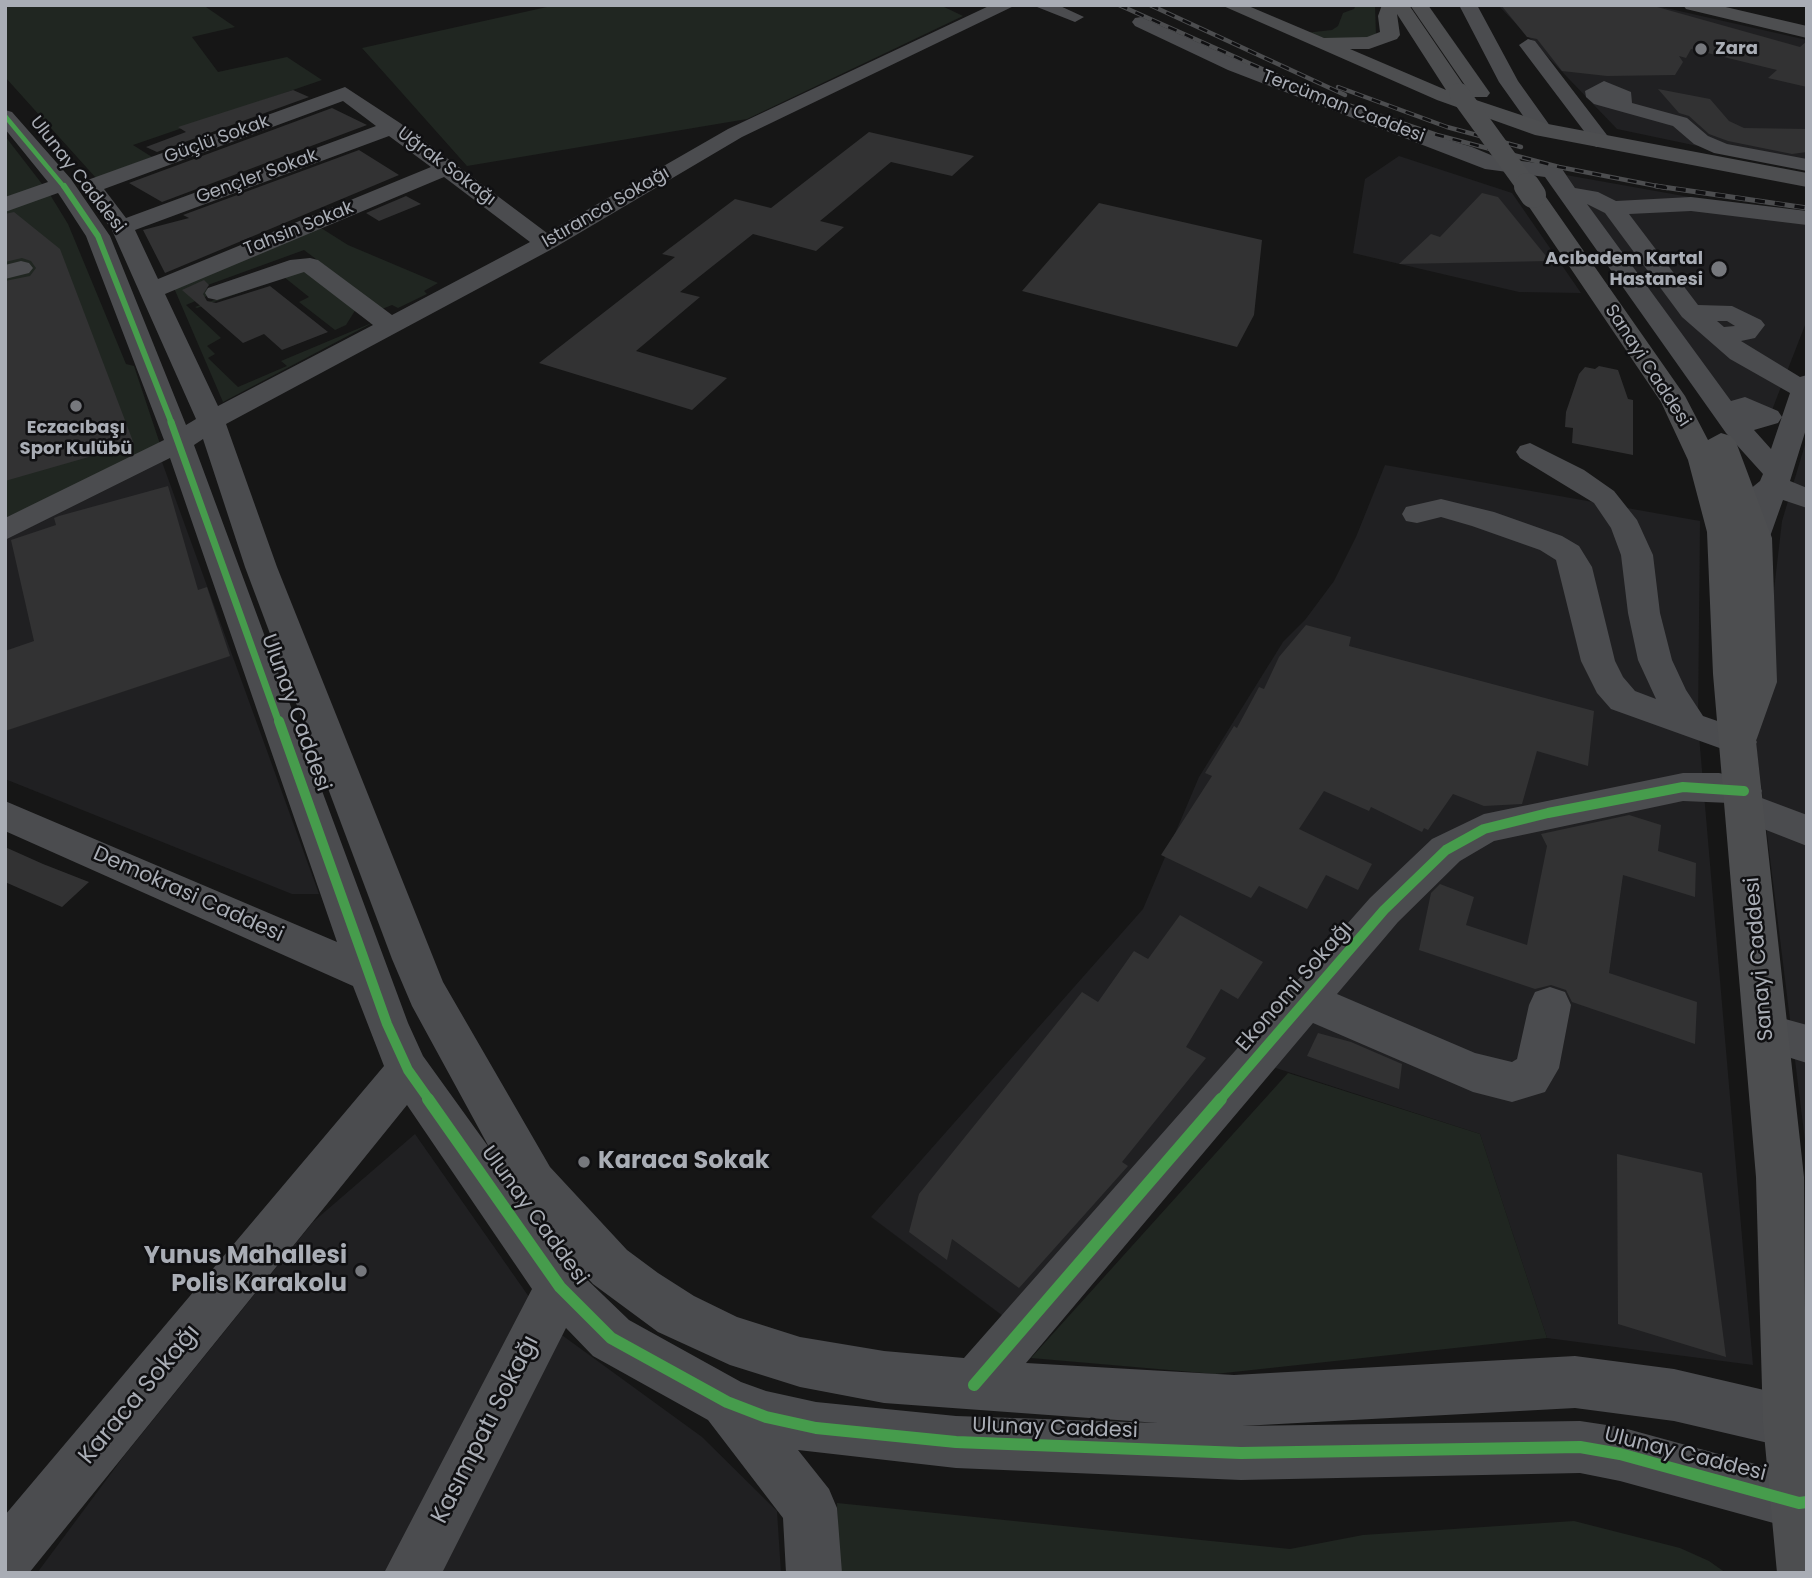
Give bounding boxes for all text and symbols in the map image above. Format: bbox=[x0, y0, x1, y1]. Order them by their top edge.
place label: Zara bbox=[1715, 38, 1758, 60]
marker: Zara bbox=[1693, 41, 1709, 57]
street label: Tercüman Caddesi bbox=[1259, 66, 1427, 148]
street label: Güçlü Sokak bbox=[162, 111, 272, 169]
street label: Ulunay Caddesi bbox=[25, 112, 129, 238]
street label: Uğrak Sokağı bbox=[393, 123, 499, 211]
street label: Gençler Sokak bbox=[193, 145, 321, 209]
street label: Istıranca Sokağı bbox=[539, 163, 673, 253]
street label: Tahsin Sokak bbox=[241, 197, 357, 261]
place label: Acıbadem Kartal Hastanesi bbox=[1545, 248, 1703, 290]
marker: Acıbadem Kartal Hastanesi bbox=[1709, 259, 1729, 279]
street label: Sanayi Caddesi bbox=[1599, 301, 1695, 431]
marker: Eczacıbaşı Spor Kulübü bbox=[68, 398, 84, 414]
place label: Eczacıbaşı Spor Kulübü bbox=[20, 417, 132, 460]
street label: Ulunay Caddesi bbox=[255, 631, 335, 795]
street label: Demokrasi Caddesi bbox=[89, 842, 287, 948]
street label: Sanayi Caddesi bbox=[1740, 876, 1780, 1042]
street label: Ekonomi Sokağı bbox=[1232, 917, 1358, 1057]
street label: Ulunay Caddesi bbox=[475, 1142, 593, 1290]
place label: Karaca Sokak bbox=[598, 1148, 770, 1176]
marker: Karaca Sokak bbox=[576, 1154, 592, 1170]
place label: Yunus Mahallesi Polis Karakolu bbox=[144, 1243, 347, 1299]
marker: Yunus Mahallesi Polis Karakolu bbox=[353, 1263, 369, 1279]
street label: Karaca Sokağı bbox=[73, 1319, 207, 1471]
street label: Kasımpatı Sokağı bbox=[426, 1331, 546, 1529]
street label: Ulunay Caddesi bbox=[972, 1414, 1138, 1444]
street label: Ulunay Caddesi bbox=[1602, 1423, 1768, 1487]

